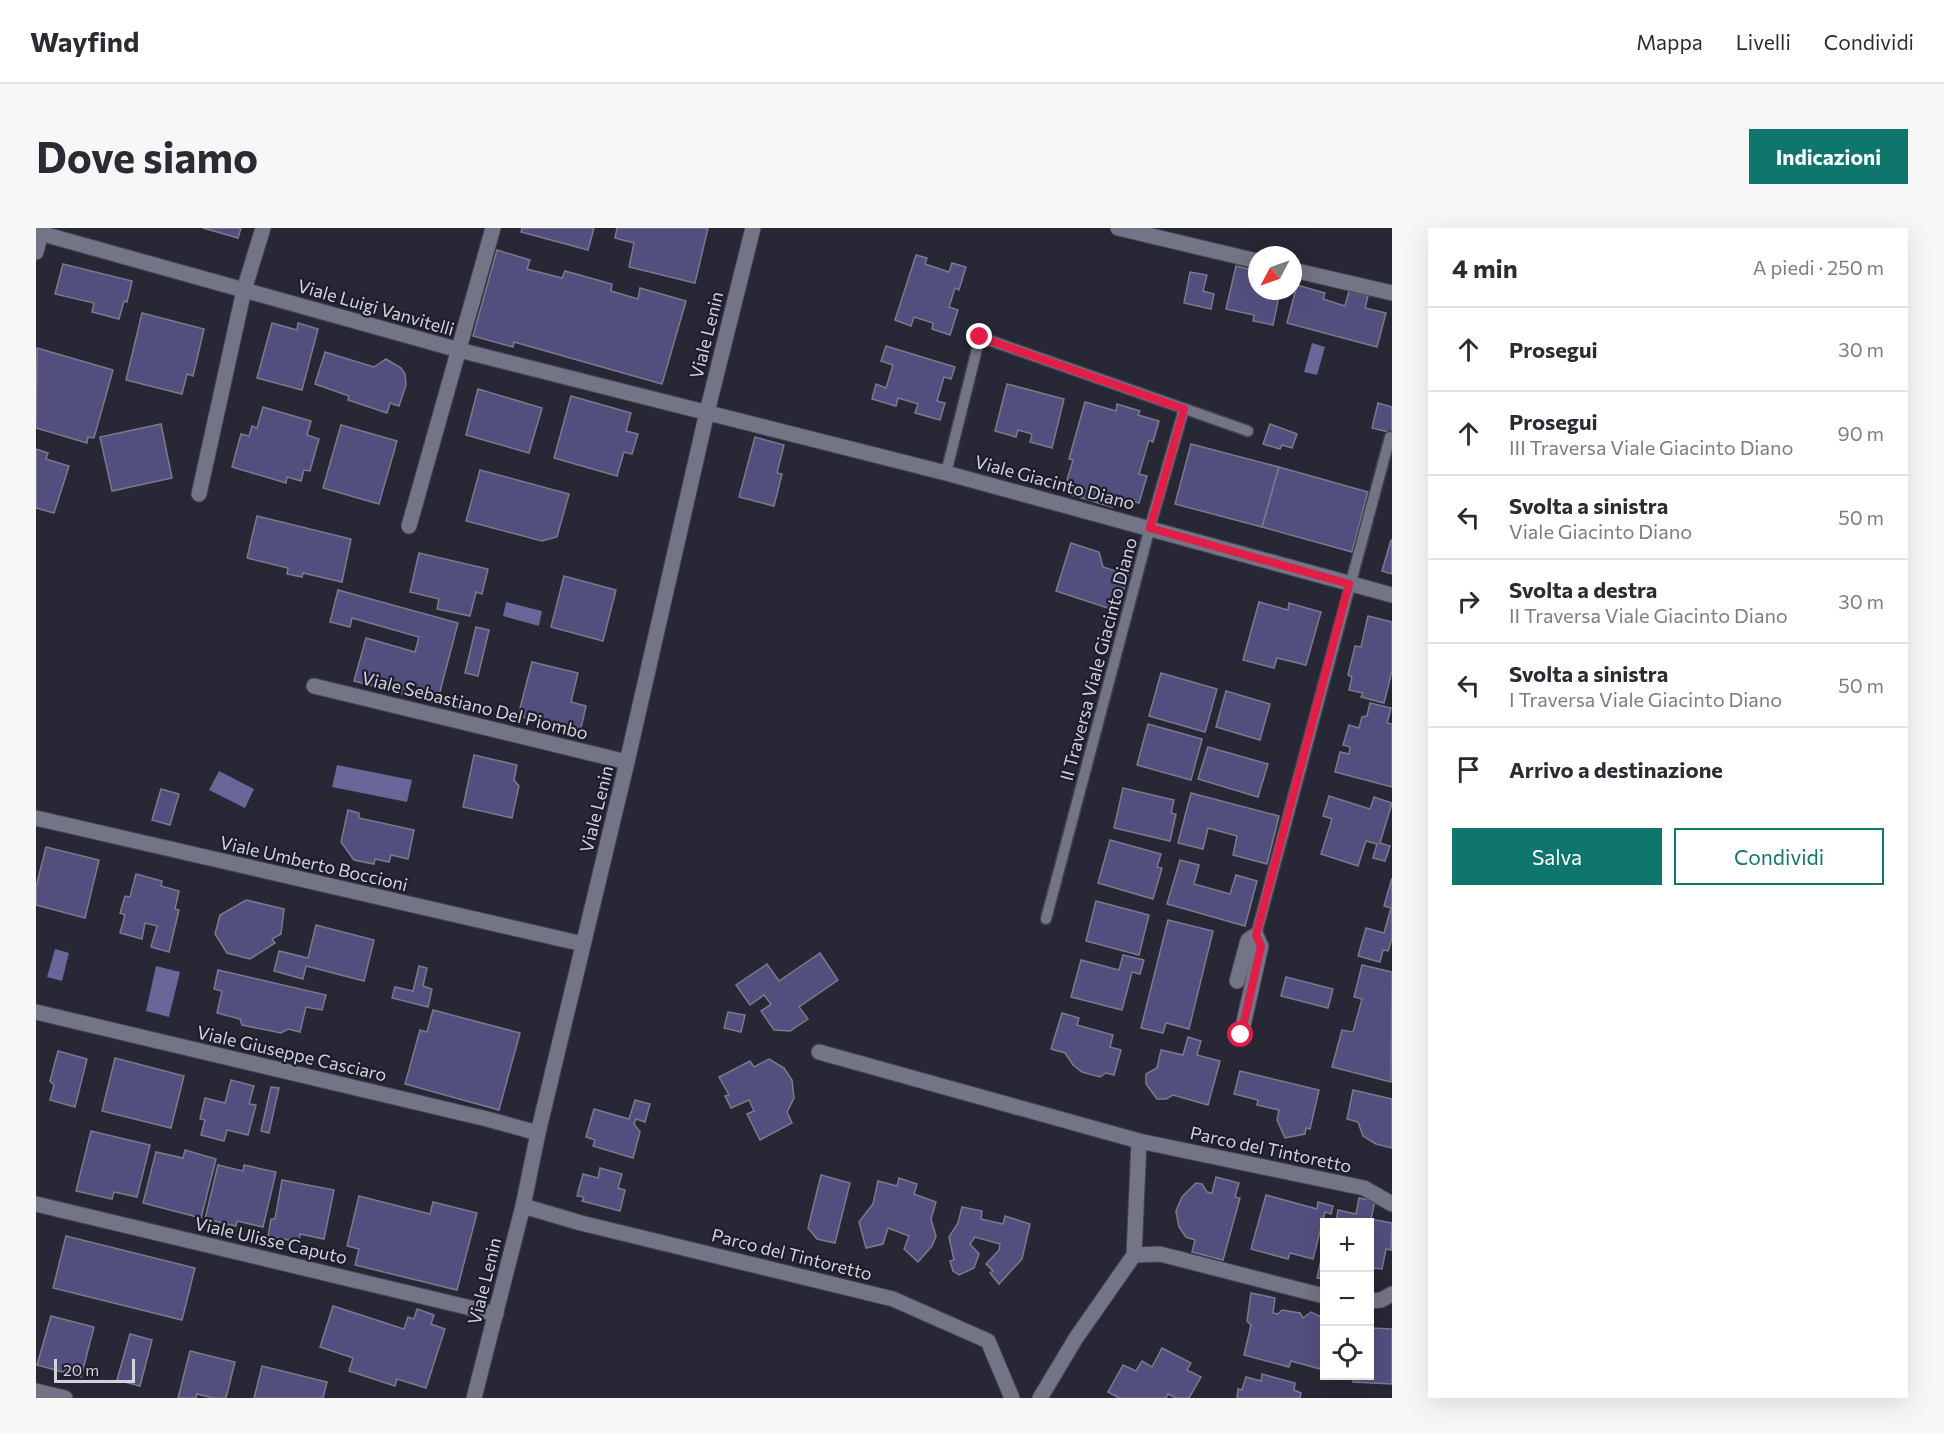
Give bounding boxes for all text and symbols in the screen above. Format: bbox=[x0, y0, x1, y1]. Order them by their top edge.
text: Wayfind bbox=[30, 24, 139, 58]
text: Mappa bbox=[1636, 29, 1703, 54]
text: Livelli bbox=[1736, 29, 1791, 54]
text: Condividi bbox=[1824, 29, 1914, 54]
button: Indicazioni bbox=[1749, 129, 1908, 184]
text: Dove siamo bbox=[36, 130, 258, 182]
north arrow bbox=[1248, 246, 1302, 300]
text: 4 min bbox=[1452, 252, 1518, 283]
text: A piedi · 250 m bbox=[1753, 255, 1884, 279]
street label: Viale Luigi Vanvitelli bbox=[295, 274, 457, 340]
street label: Viale Lenin bbox=[685, 289, 727, 381]
route end bbox=[966, 323, 992, 349]
icon: ahead bbox=[1452, 333, 1485, 366]
text: Prosegui bbox=[1509, 336, 1598, 363]
text: 30 m bbox=[1838, 337, 1884, 361]
text: Prosegui bbox=[1509, 408, 1598, 435]
icon: ahead bbox=[1452, 417, 1485, 450]
text: 90 m bbox=[1838, 421, 1884, 445]
text: III Traversa Viale Giacinto Diano bbox=[1509, 435, 1793, 459]
street label: Viale Giacinto Diano bbox=[973, 450, 1137, 514]
text: Svolta a sinistra bbox=[1509, 492, 1668, 519]
icon: left bbox=[1452, 501, 1485, 534]
text: 50 m bbox=[1838, 505, 1884, 529]
text: Viale Giacinto Diano bbox=[1509, 519, 1692, 543]
street label: II Traversa Viale Giacinto Diano bbox=[1055, 535, 1141, 783]
text: Svolta a destra bbox=[1509, 576, 1657, 603]
icon: right bbox=[1452, 585, 1485, 618]
text: 30 m bbox=[1838, 589, 1884, 613]
text: II Traversa Viale Giacinto Diano bbox=[1509, 603, 1788, 627]
text: Svolta a sinistra bbox=[1509, 660, 1668, 687]
street label: Viale Sebastiano Del Piombo bbox=[359, 666, 591, 744]
icon: left bbox=[1452, 669, 1485, 702]
text: 50 m bbox=[1838, 673, 1884, 697]
text: I Traversa Viale Giacinto Diano bbox=[1509, 687, 1782, 711]
icon: arrive bbox=[1452, 753, 1485, 786]
text: Arrivo a destinazione bbox=[1509, 756, 1723, 783]
street label: Viale Lenin bbox=[575, 763, 617, 855]
button: Salva bbox=[1452, 828, 1662, 885]
button: Condividi bbox=[1674, 828, 1884, 885]
street label: Viale Umberto Boccioni bbox=[218, 831, 410, 895]
street label: Viale Giuseppe Casciaro bbox=[195, 1020, 389, 1086]
route start bbox=[1227, 1021, 1253, 1047]
street label: Parco del Tintoretto bbox=[1188, 1121, 1354, 1177]
street label: Viale Ulisse Caputo bbox=[193, 1212, 349, 1268]
map controls bbox=[1320, 1218, 1374, 1380]
button: + bbox=[1320, 1218, 1374, 1272]
street label: Parco del Tintoretto bbox=[709, 1223, 875, 1285]
street label: Viale Lenin bbox=[463, 1235, 505, 1327]
button: − bbox=[1320, 1272, 1374, 1326]
button: locate bbox=[1320, 1326, 1374, 1380]
scale bar bbox=[54, 1356, 135, 1384]
text: 20 m bbox=[63, 1360, 99, 1379]

